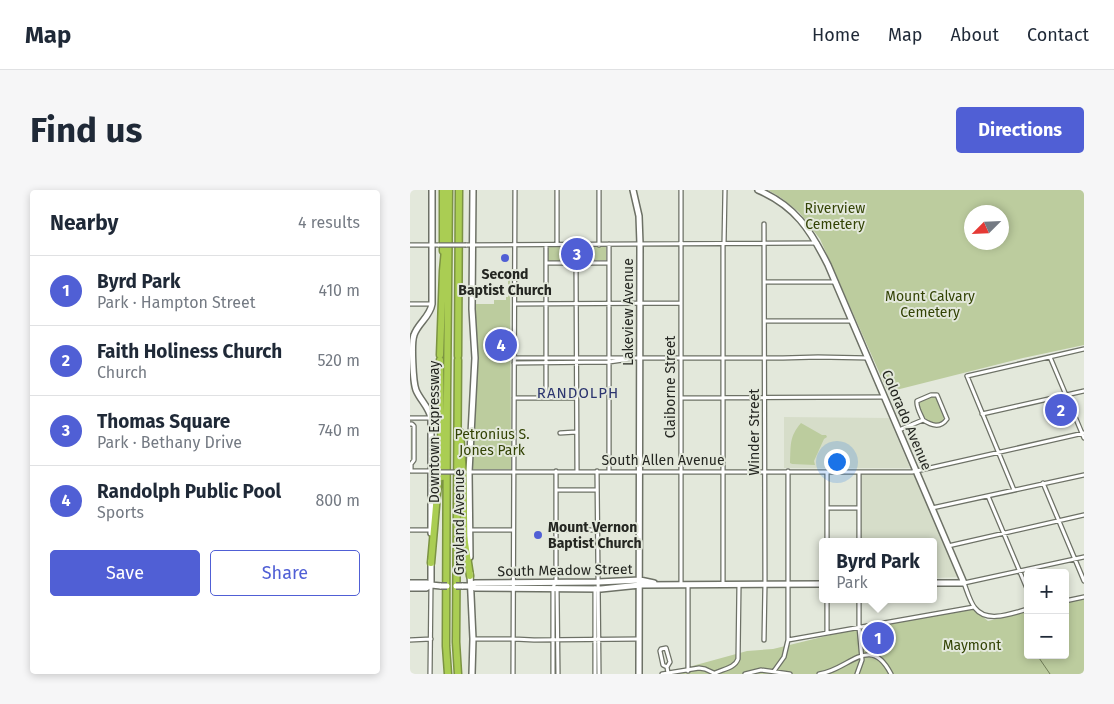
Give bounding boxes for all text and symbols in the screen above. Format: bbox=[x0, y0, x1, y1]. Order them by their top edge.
text: Map bbox=[25, 21, 71, 49]
text: Home bbox=[812, 24, 860, 46]
text: Map bbox=[888, 24, 922, 46]
text: About bbox=[950, 24, 999, 46]
text: Contact bbox=[1027, 24, 1089, 46]
button: Directions bbox=[956, 107, 1084, 153]
text: Find us bbox=[30, 109, 142, 151]
park label: Riverview Cemetery bbox=[805, 200, 865, 233]
north arrow bbox=[964, 205, 1009, 250]
text: Nearby bbox=[50, 210, 118, 236]
text: 4 results bbox=[298, 213, 360, 232]
pin: 3 bbox=[561, 235, 593, 273]
marker: Second Baptist Church bbox=[499, 252, 511, 264]
street label: Lakeview Avenue bbox=[620, 258, 637, 366]
place label: Second Baptist Church bbox=[458, 266, 552, 299]
text: Byrd Park bbox=[97, 270, 180, 293]
text: 1 bbox=[62, 281, 70, 300]
text: 410 m bbox=[319, 281, 360, 300]
park label: Mount Calvary Cemetery bbox=[885, 288, 975, 321]
text: Park · Hampton Street bbox=[97, 293, 256, 312]
pin: 4 bbox=[485, 326, 517, 364]
street label: Claiborne Street bbox=[662, 335, 679, 438]
text: Faith Holiness Church bbox=[97, 340, 282, 363]
text: 2 bbox=[62, 351, 70, 370]
text: 520 m bbox=[317, 351, 360, 370]
street label: Downtown Expressway bbox=[426, 361, 443, 503]
text: Church bbox=[97, 363, 147, 382]
street label: Colorado Avenue bbox=[878, 368, 935, 473]
district label: RANDOLPH bbox=[537, 384, 619, 402]
street label: Winder Street bbox=[746, 388, 763, 475]
pin: 2 bbox=[1045, 391, 1077, 429]
text: Thomas Square bbox=[97, 410, 230, 433]
text: 3 bbox=[62, 421, 70, 440]
text: 740 m bbox=[318, 421, 360, 440]
park label: Petronius S. Jones Park bbox=[454, 426, 530, 459]
text: Park · Bethany Drive bbox=[97, 433, 242, 452]
your location bbox=[824, 449, 850, 475]
street label: South Allen Avenue bbox=[601, 452, 725, 469]
street label: Grayland Avenue bbox=[451, 469, 468, 575]
text: Randolph Public Pool bbox=[97, 480, 281, 503]
text: 4 bbox=[61, 491, 71, 510]
text: 800 m bbox=[315, 491, 360, 510]
text: Sports bbox=[97, 503, 144, 522]
place label: Mount Vernon Baptist Church bbox=[548, 519, 641, 552]
marker: Mount Vernon Baptist Church bbox=[532, 529, 544, 541]
popup bbox=[819, 538, 937, 603]
button: Save bbox=[50, 550, 200, 596]
button: Share bbox=[210, 550, 360, 596]
text: Byrd Park bbox=[836, 550, 920, 573]
street label: South Meadow Street bbox=[497, 561, 634, 580]
map controls bbox=[1024, 569, 1069, 659]
button: + bbox=[1024, 569, 1069, 614]
text: Park bbox=[836, 573, 868, 592]
button: − bbox=[1024, 614, 1069, 659]
pin: 1 bbox=[862, 619, 894, 657]
park label: Maymont bbox=[943, 637, 1002, 654]

